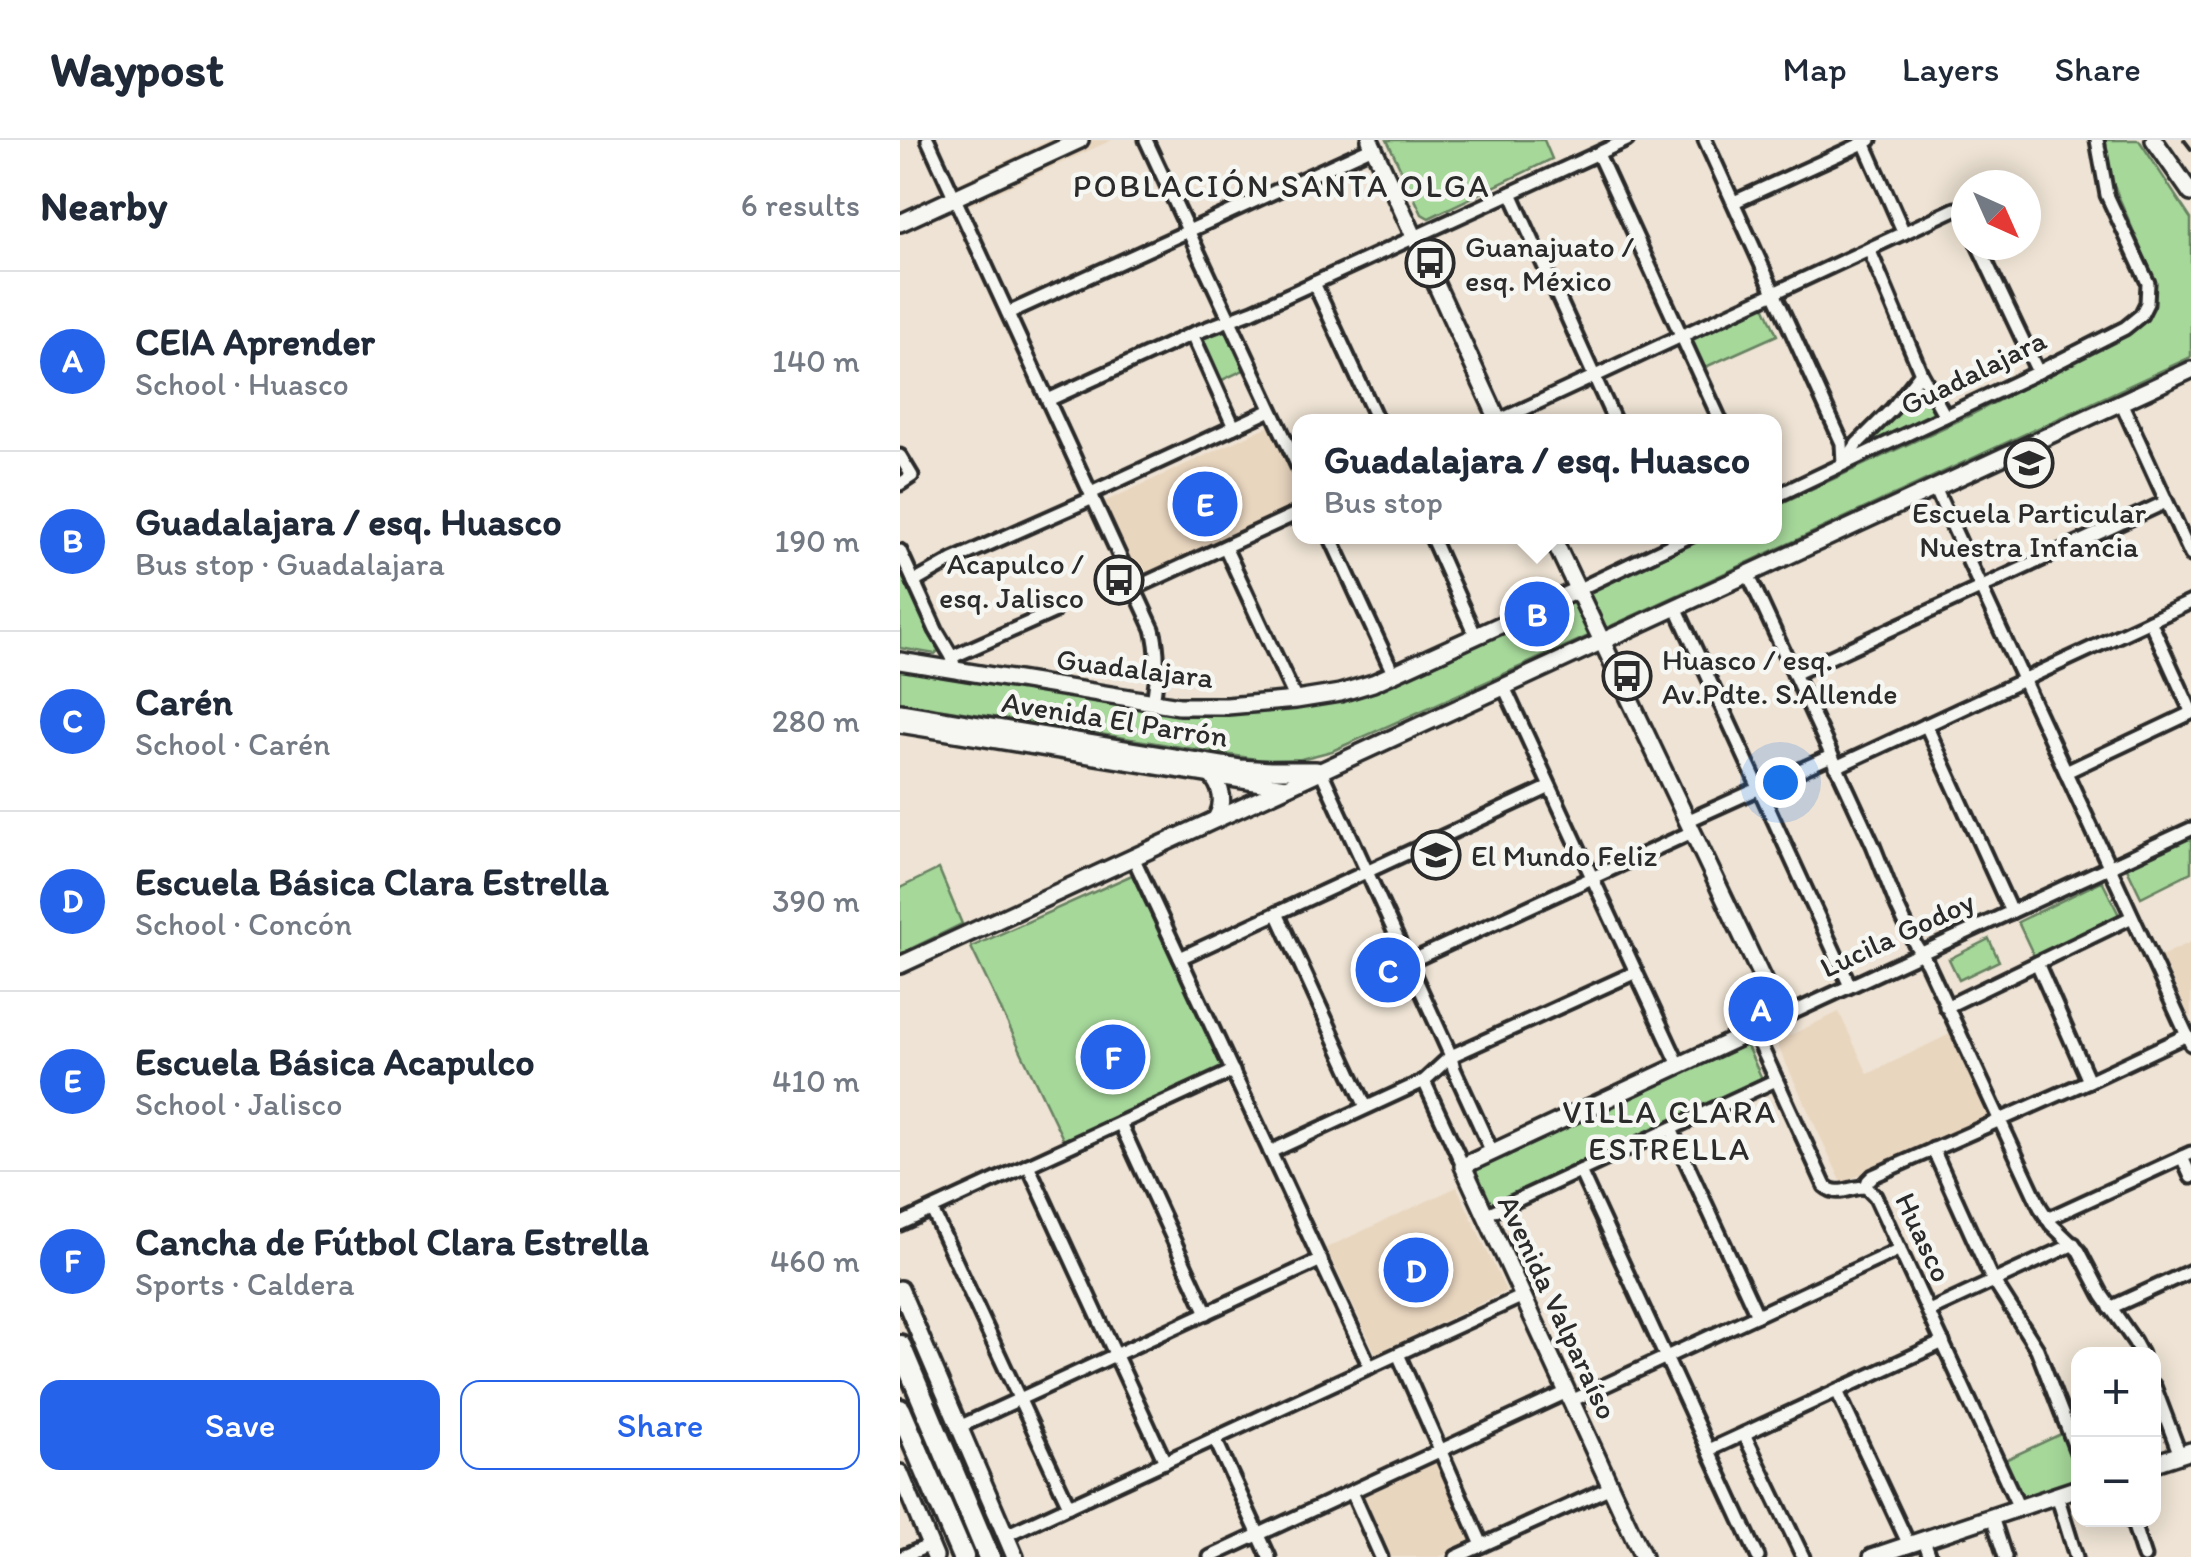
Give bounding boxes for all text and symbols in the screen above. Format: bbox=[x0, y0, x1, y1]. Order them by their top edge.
text: Waypost bbox=[50, 40, 224, 98]
text: Map bbox=[1783, 48, 1847, 90]
text: Layers bbox=[1902, 48, 1999, 90]
text: Share bbox=[2054, 48, 2141, 90]
district label: POBLACIÓN SANTA OLGA bbox=[1073, 167, 1491, 205]
north arrow bbox=[1951, 170, 2041, 260]
text: Nearby bbox=[40, 180, 167, 231]
text: 6 results bbox=[741, 186, 860, 224]
place label: Guanajuato / esq. México bbox=[1465, 228, 1635, 299]
bus stop icon: Guanajuato / esq. México bbox=[1404, 237, 1456, 289]
text: CEIA Aprender bbox=[135, 319, 375, 365]
street label: Guadalajara bbox=[1894, 321, 2052, 423]
text: A bbox=[62, 342, 83, 380]
text: 140 m bbox=[772, 342, 860, 380]
text: School · Huasco bbox=[135, 365, 349, 403]
popup bbox=[1292, 414, 1782, 544]
text: Guadalajara / esq. Huasco bbox=[1324, 437, 1750, 483]
school or university icon: Escuela Particular Nuestra Infancia bbox=[2003, 437, 2055, 489]
pin: E bbox=[1172, 466, 1238, 542]
text: Bus stop bbox=[1324, 483, 1443, 521]
place label: Escuela Particular Nuestra Infancia bbox=[1912, 494, 2147, 565]
text: Guadalajara / esq. Huasco bbox=[135, 499, 562, 545]
text: B bbox=[62, 522, 83, 560]
text: 190 m bbox=[775, 522, 860, 560]
text: Bus stop · Guadalajara bbox=[135, 545, 445, 583]
place label: Acapulco / esq. Jalisco bbox=[939, 545, 1084, 616]
bus stop icon: Acapulco / esq. Jalisco bbox=[1093, 554, 1145, 606]
pin: B bbox=[1504, 576, 1570, 652]
street label: Guadalajara bbox=[1054, 640, 1216, 696]
place label: Huasco / esq. Av.Pdte. S.Allende bbox=[1662, 641, 1898, 712]
bus stop icon: Huasco / esq. Av.Pdte. S.Allende bbox=[1601, 650, 1653, 702]
text: Carén bbox=[135, 679, 233, 725]
street label: Avenida El Parrón bbox=[999, 683, 1231, 755]
text: C bbox=[62, 702, 83, 740]
text: 280 m bbox=[772, 702, 860, 740]
text: School · Carén bbox=[135, 725, 330, 763]
your location bbox=[1755, 757, 1806, 808]
school or university icon: El Mundo Feliz bbox=[1410, 829, 1462, 881]
place label: El Mundo Feliz bbox=[1471, 837, 1657, 874]
text: Escuela Básica Clara Estrella bbox=[135, 859, 609, 905]
text: D bbox=[62, 882, 83, 920]
text: 390 m bbox=[772, 882, 860, 920]
street label: Lucila Godoy bbox=[1814, 882, 1980, 986]
text: School · Concón bbox=[135, 905, 352, 943]
pin: C bbox=[1356, 932, 1420, 1008]
pin: A bbox=[1728, 972, 1794, 1046]
pin: F bbox=[1080, 1020, 1146, 1094]
text: Escuela Básica Acapulco bbox=[135, 1039, 535, 1085]
text: E bbox=[64, 1062, 81, 1100]
text: 410 m bbox=[772, 1062, 860, 1100]
text: School · Jalisco bbox=[135, 1085, 343, 1123]
district label: VILLA CLARA ESTRELLA bbox=[1562, 1093, 1778, 1168]
street label: Huasco bbox=[1887, 1186, 1961, 1288]
street label: Avenida Valparaíso bbox=[1490, 1189, 1626, 1425]
text: Cancha de Fútbol Clara Estrella bbox=[135, 1219, 649, 1265]
pin: D bbox=[1384, 1232, 1448, 1308]
text: F bbox=[64, 1242, 81, 1280]
text: 460 m bbox=[770, 1242, 860, 1280]
text: Sports · Caldera bbox=[135, 1265, 355, 1303]
map controls bbox=[2071, 1347, 2161, 1527]
button: + bbox=[2071, 1347, 2161, 1437]
button: Save bbox=[40, 1380, 440, 1470]
button: Share bbox=[460, 1380, 860, 1470]
button: − bbox=[2071, 1437, 2161, 1527]

